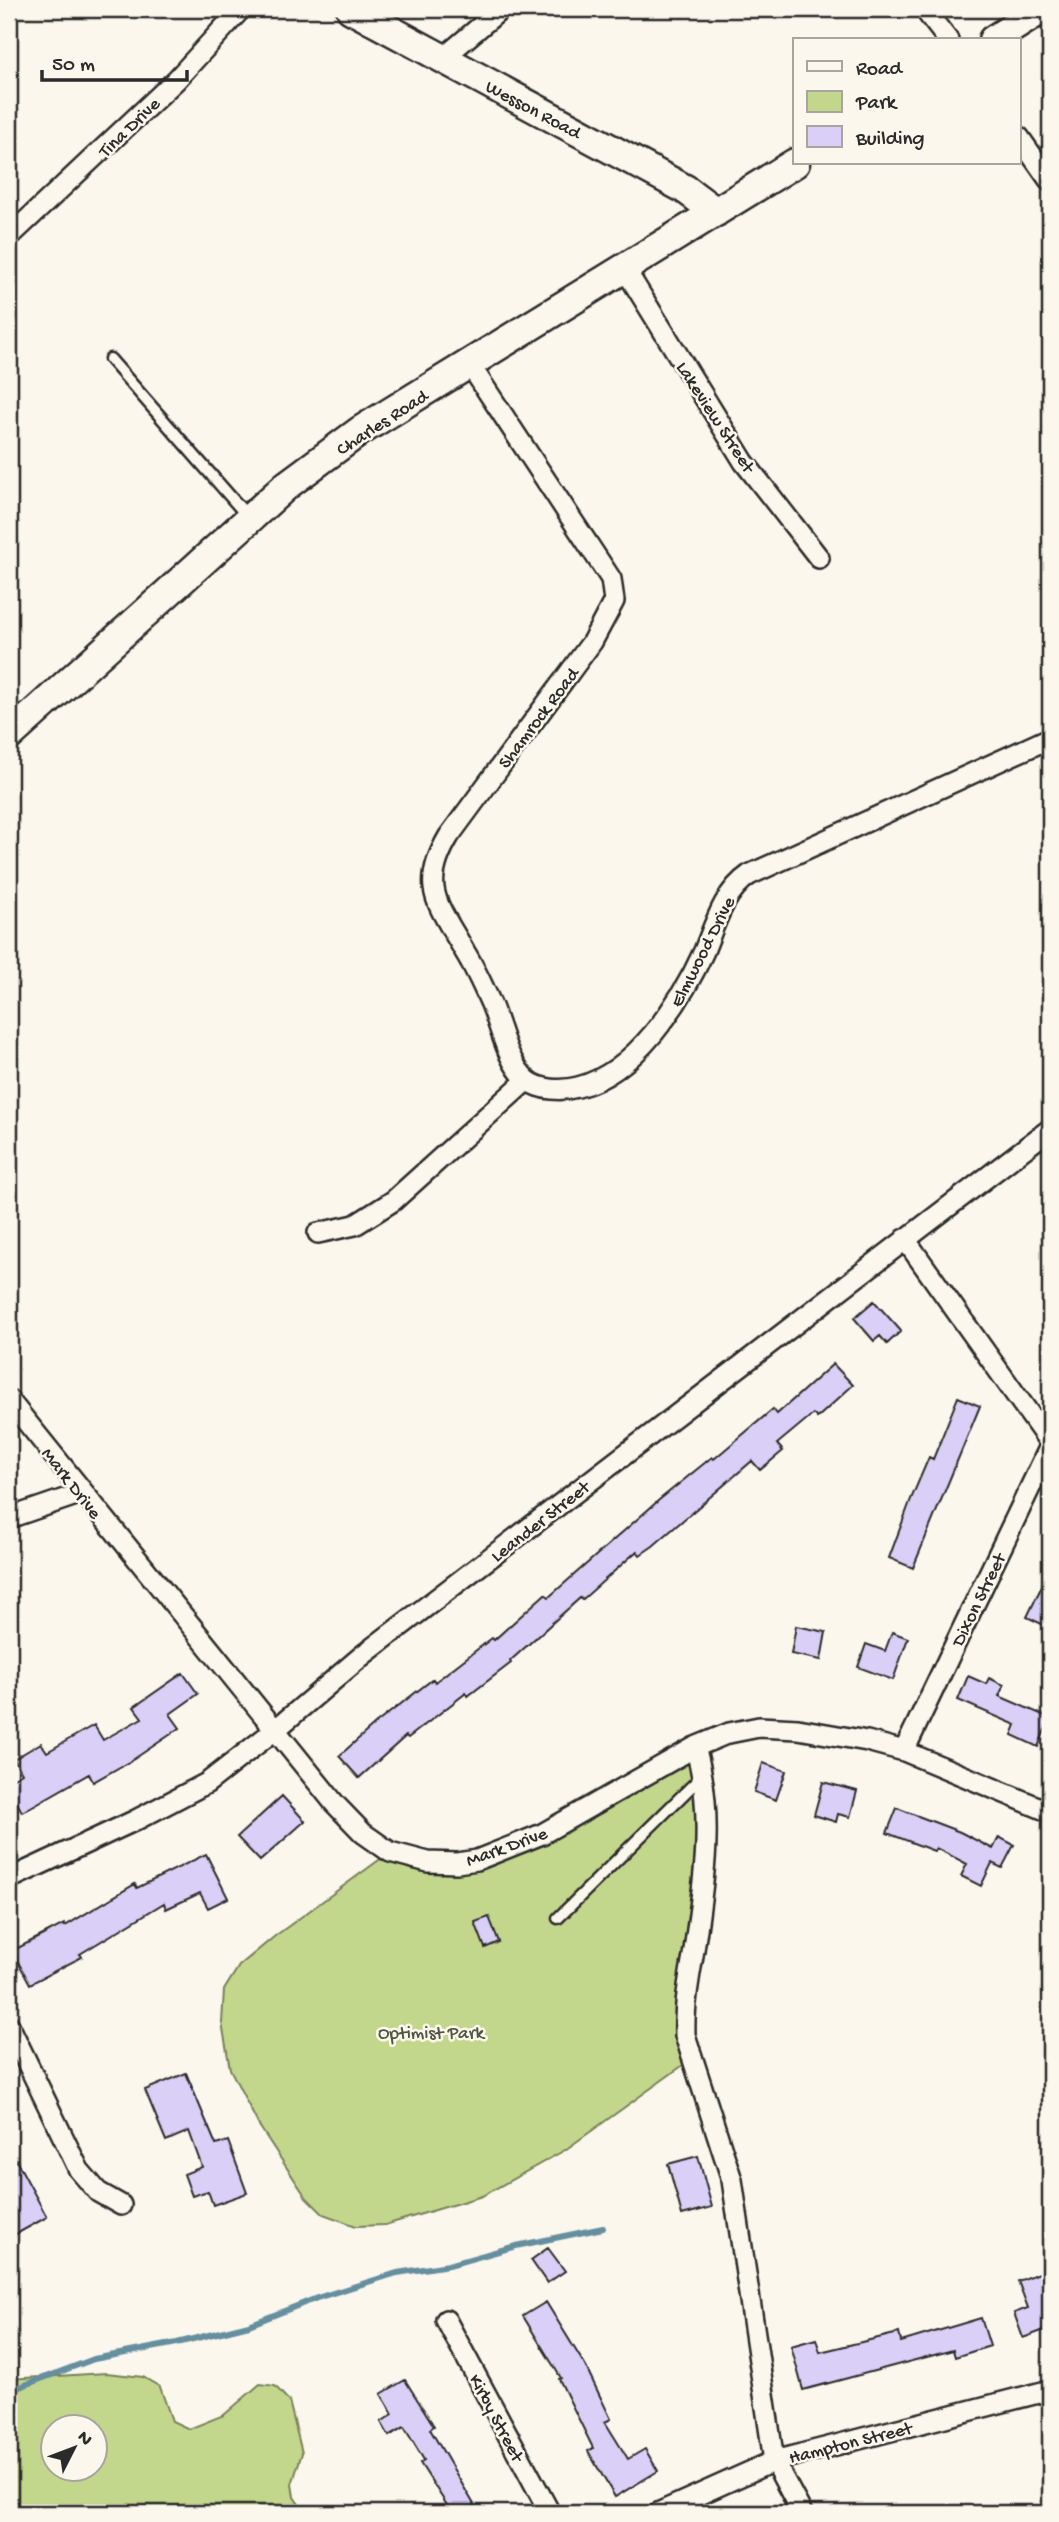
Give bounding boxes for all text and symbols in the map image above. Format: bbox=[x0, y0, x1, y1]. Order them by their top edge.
scale bar bbox=[42, 38, 187, 82]
legend bbox=[793, 38, 1020, 164]
text: 50 m bbox=[52, 54, 95, 79]
text: Road bbox=[856, 58, 904, 83]
street label: Wesson Road bbox=[481, 76, 586, 147]
text: Park bbox=[855, 92, 899, 117]
street label: Tina Drive bbox=[94, 93, 166, 164]
text: Building bbox=[855, 128, 925, 153]
street label: Lakeview Street bbox=[670, 358, 760, 480]
street label: Charles Road bbox=[333, 385, 435, 462]
street label: Shamrock Road bbox=[494, 663, 586, 774]
street label: Elmwood Drive bbox=[666, 893, 742, 1012]
street label: Mark Drive bbox=[35, 1444, 106, 1525]
street label: Leander Street bbox=[487, 1476, 597, 1569]
street label: Dixon Street bbox=[947, 1548, 1014, 1653]
street label: Mark Drive bbox=[463, 1823, 551, 1874]
park label: Optimist Park bbox=[378, 2023, 485, 2046]
street label: Kirby Street bbox=[462, 2371, 529, 2468]
north arrow bbox=[38, 2414, 108, 2484]
street label: Hampton Street bbox=[787, 2417, 917, 2471]
text: N bbox=[71, 2427, 97, 2451]

